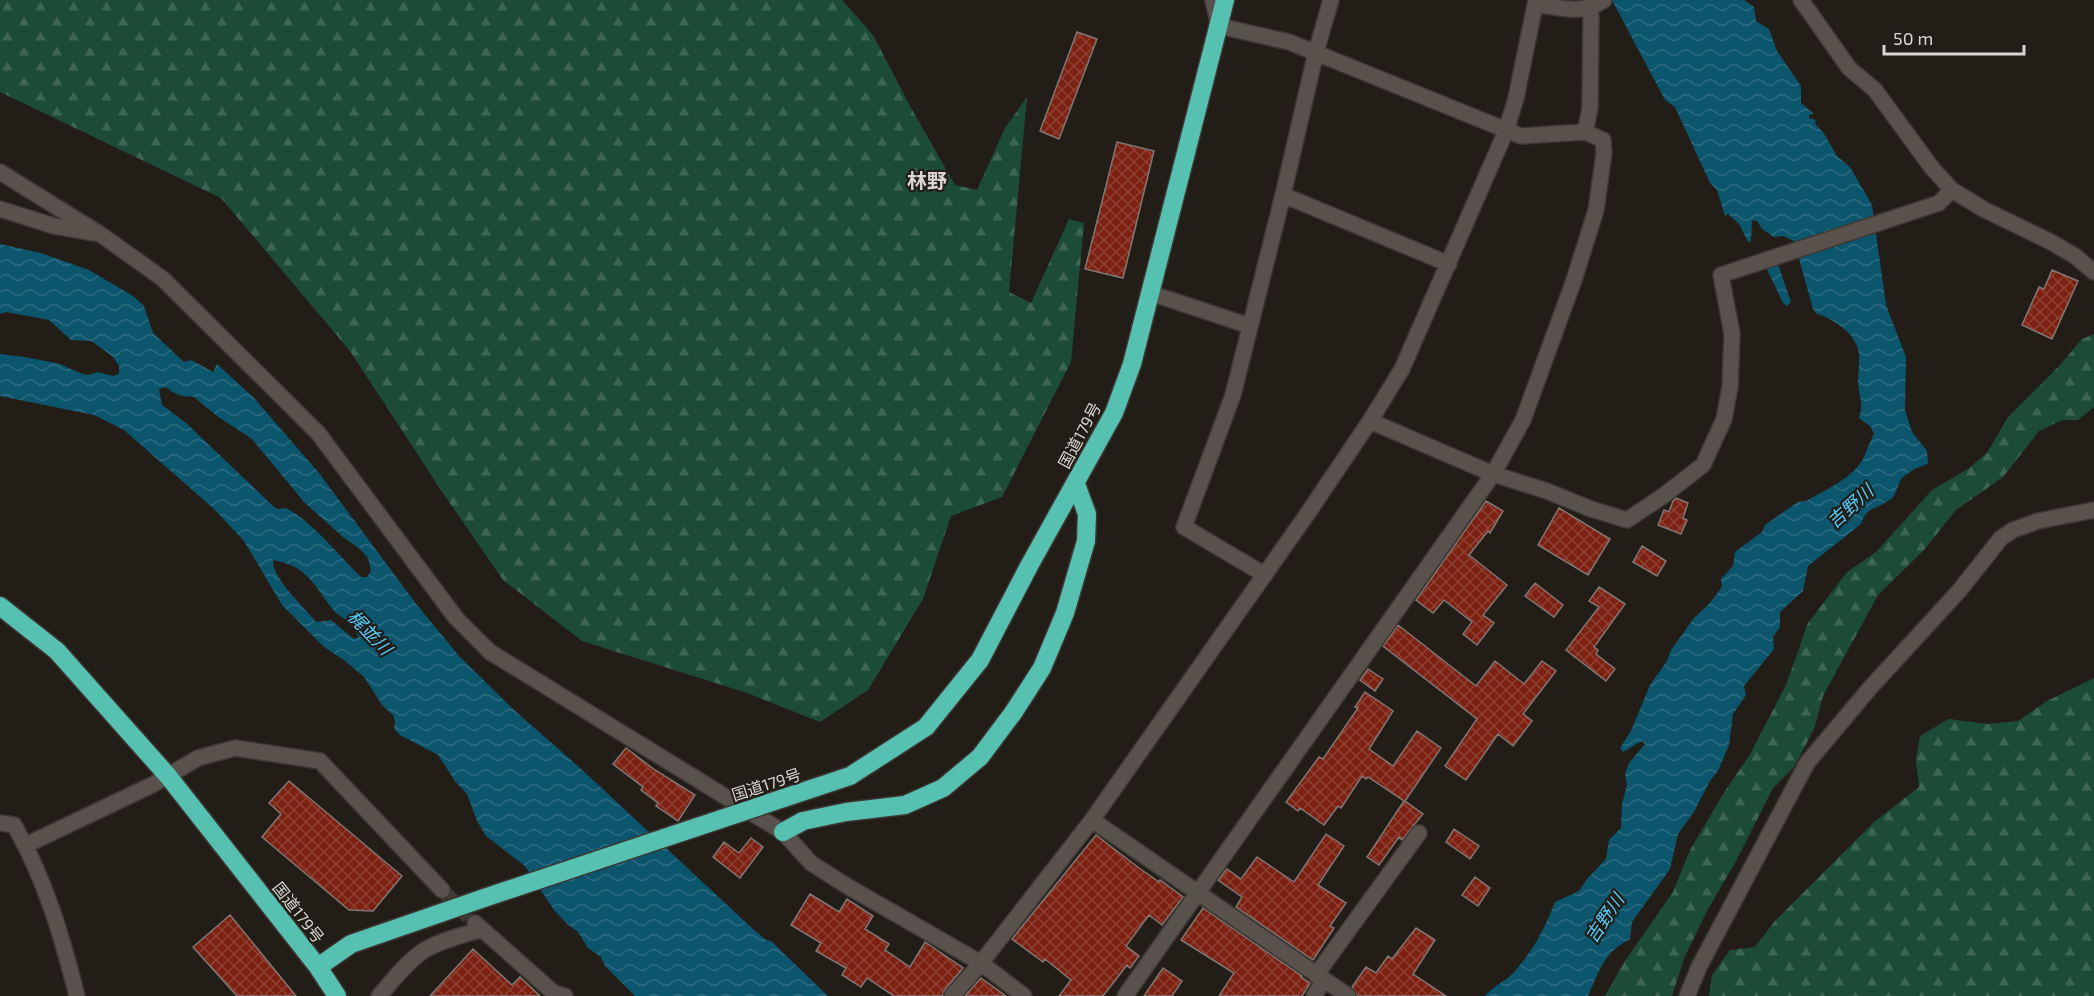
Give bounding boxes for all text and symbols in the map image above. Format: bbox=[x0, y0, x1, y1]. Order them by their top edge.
scale bar bbox=[1884, 18, 2024, 56]
text: 50 m bbox=[1893, 27, 1933, 49]
district label: 林野 bbox=[907, 168, 947, 192]
street label: 国道179号 bbox=[1054, 399, 1104, 471]
water label: 吉野川 bbox=[1823, 478, 1879, 532]
water label: 梶並川 bbox=[343, 605, 398, 661]
street label: 国道179号 bbox=[729, 764, 803, 804]
street label: 国道179号 bbox=[269, 878, 329, 946]
water label: 吉野川 bbox=[1580, 888, 1629, 947]

